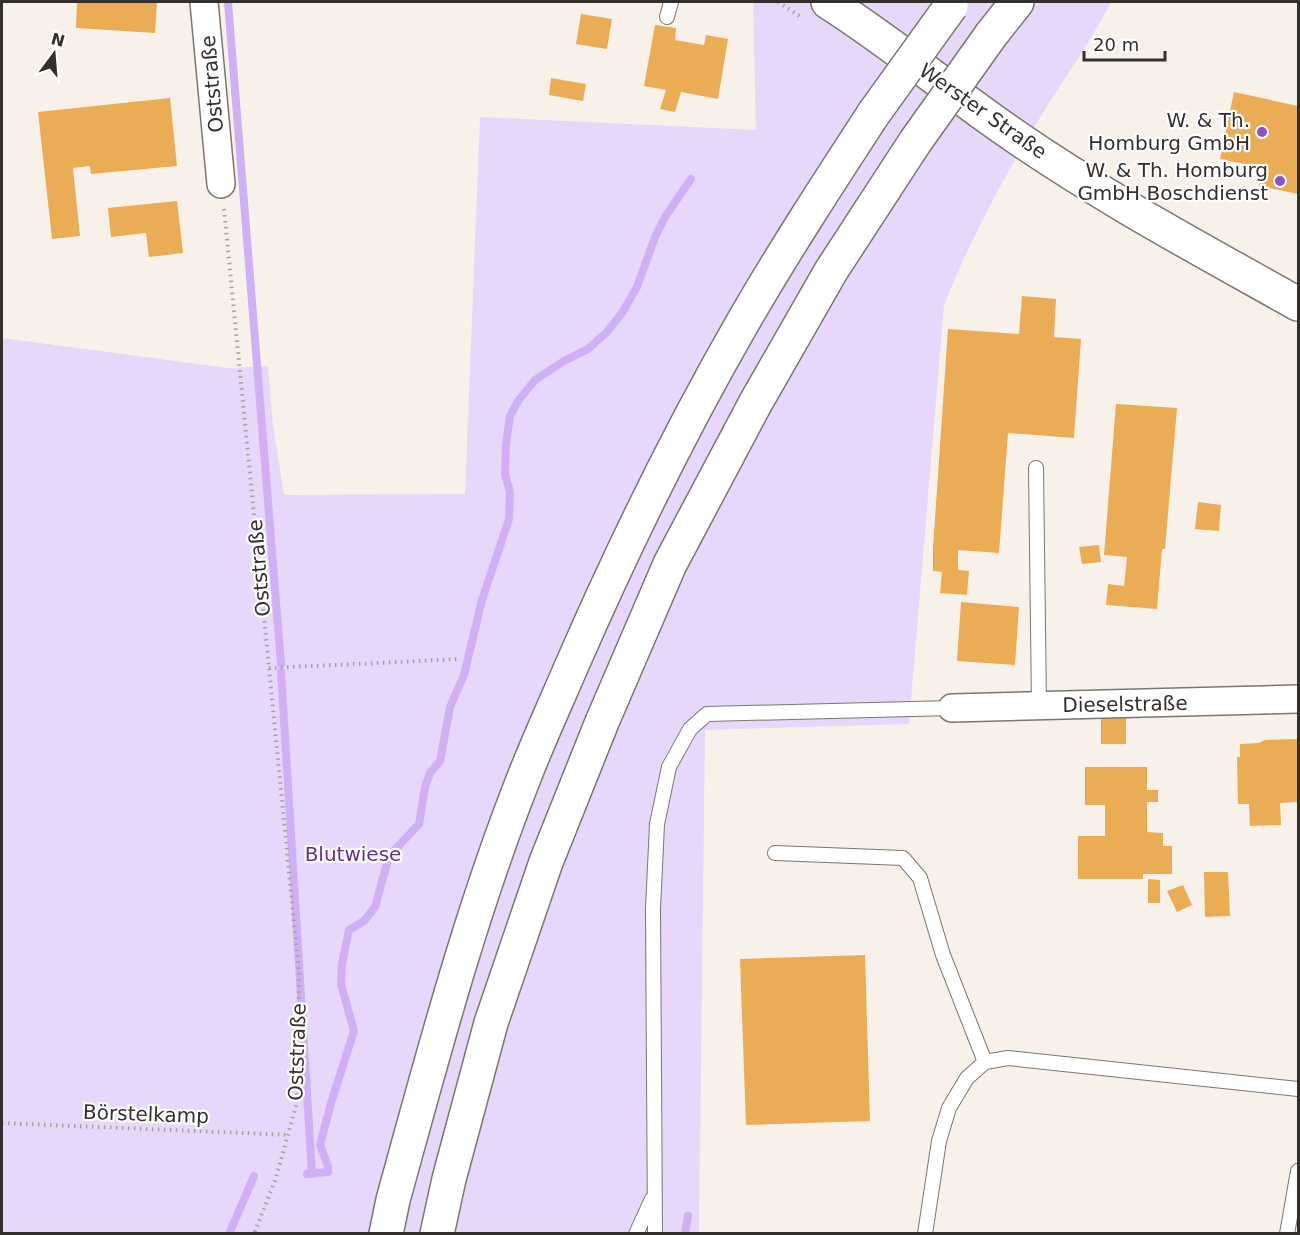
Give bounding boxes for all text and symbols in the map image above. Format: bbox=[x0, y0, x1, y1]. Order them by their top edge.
north arrow bbox=[24, 24, 84, 84]
scale bar bbox=[1084, 24, 1165, 62]
text: N bbox=[49, 29, 67, 51]
street label: Oststraße bbox=[196, 34, 228, 134]
text: 20 m bbox=[1093, 34, 1139, 55]
street label: Werster Straße bbox=[915, 58, 1051, 164]
place label: W. & Th. Homburg GmbH bbox=[1088, 108, 1250, 155]
marker: W. & Th. Homburg GmbH bbox=[1255, 125, 1269, 139]
place label: W. & Th. Homburg GmbH Boschdienst bbox=[1077, 158, 1268, 205]
marker: W. & Th. Homburg GmbH Boschdienst bbox=[1273, 174, 1287, 188]
street label: Oststraße bbox=[243, 518, 275, 618]
street label: Dieselstraße bbox=[1062, 691, 1188, 717]
park label: Blutwiese bbox=[305, 842, 401, 866]
street label: Oststraße bbox=[283, 1003, 311, 1101]
street label: Börstelkamp bbox=[83, 1100, 209, 1128]

